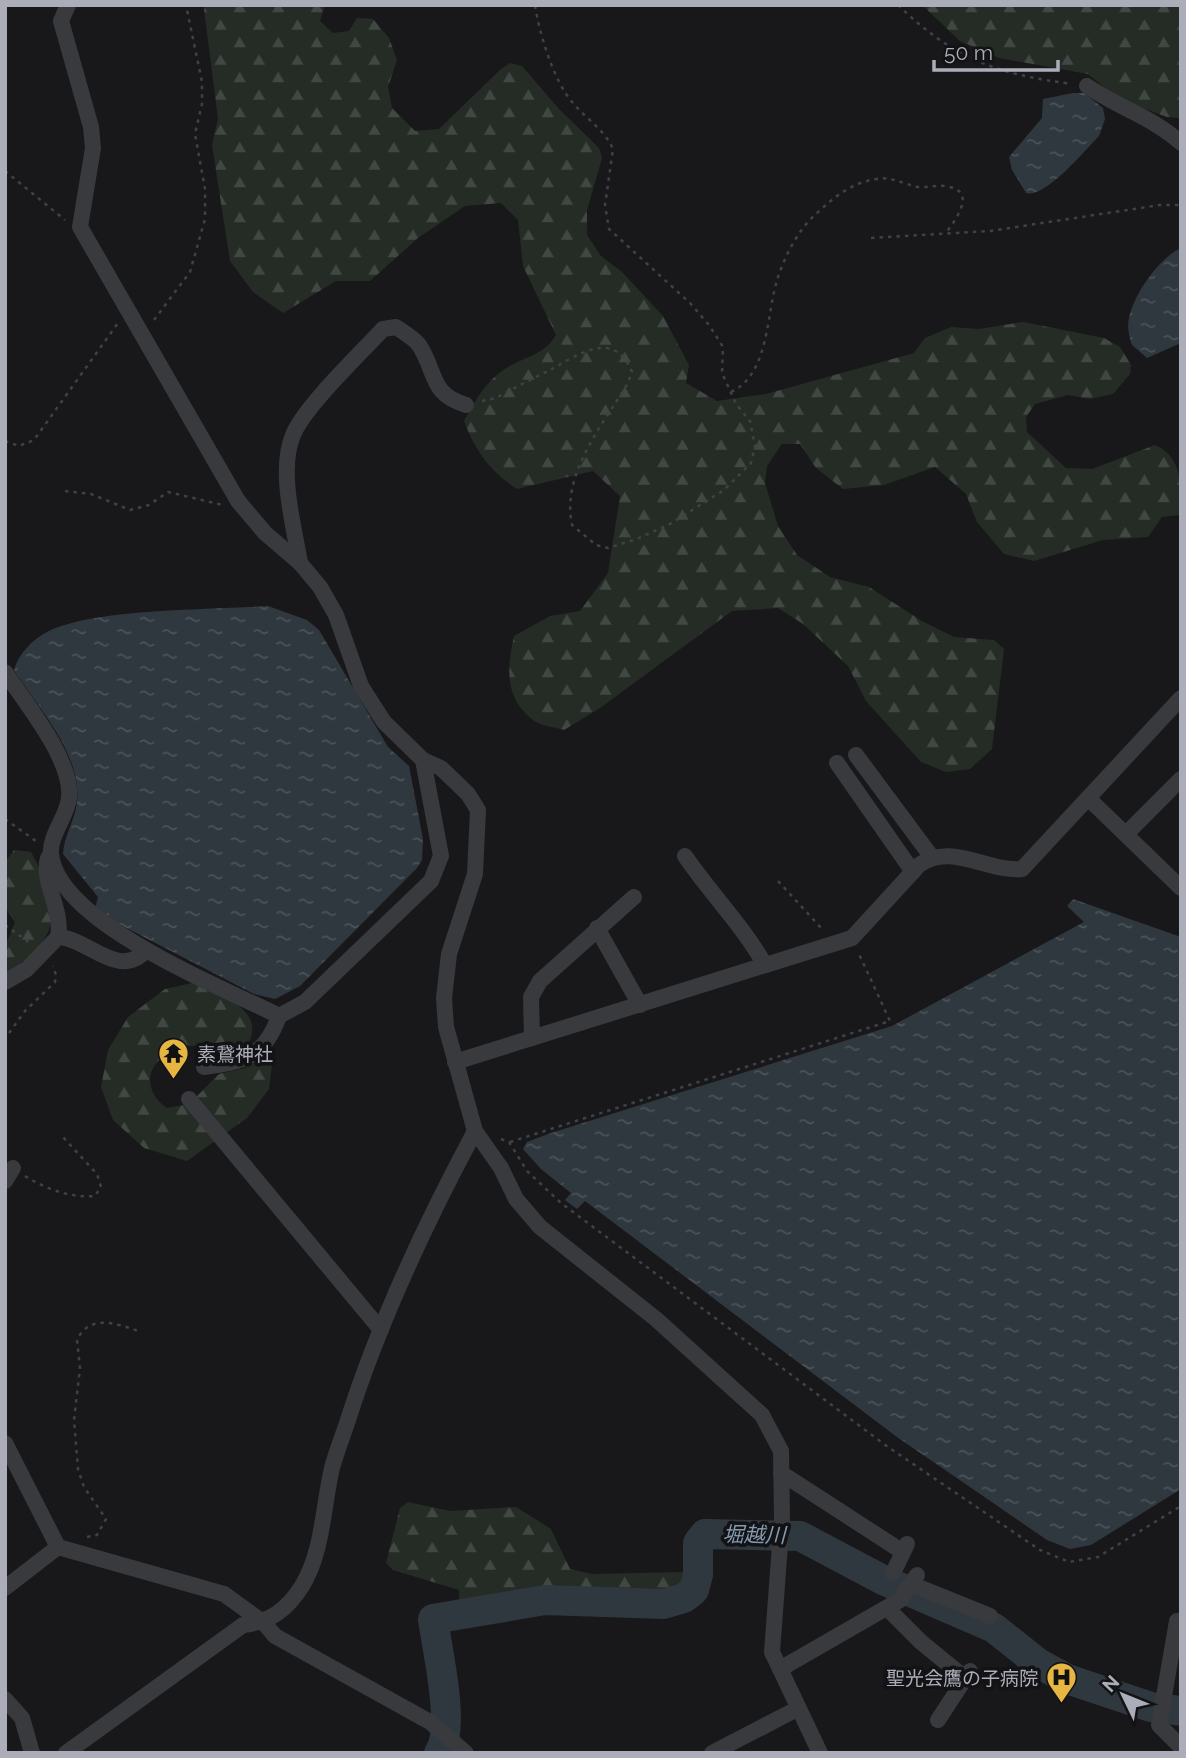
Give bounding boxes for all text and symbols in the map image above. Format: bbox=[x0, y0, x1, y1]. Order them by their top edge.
scale bar bbox=[934, 28, 1058, 72]
text: 50 m bbox=[944, 40, 993, 65]
temple icon: 素鵞神社 bbox=[157, 1037, 191, 1081]
place label: 素鵞神社 bbox=[197, 1043, 273, 1065]
water label: 堀越川 bbox=[722, 1521, 788, 1548]
north arrow bbox=[1088, 1660, 1158, 1730]
hospital icon: 聖光会鷹の子病院 bbox=[1044, 1661, 1078, 1705]
place label: 聖光会鷹の子病院 bbox=[886, 1667, 1038, 1689]
text: N bbox=[1098, 1671, 1124, 1696]

